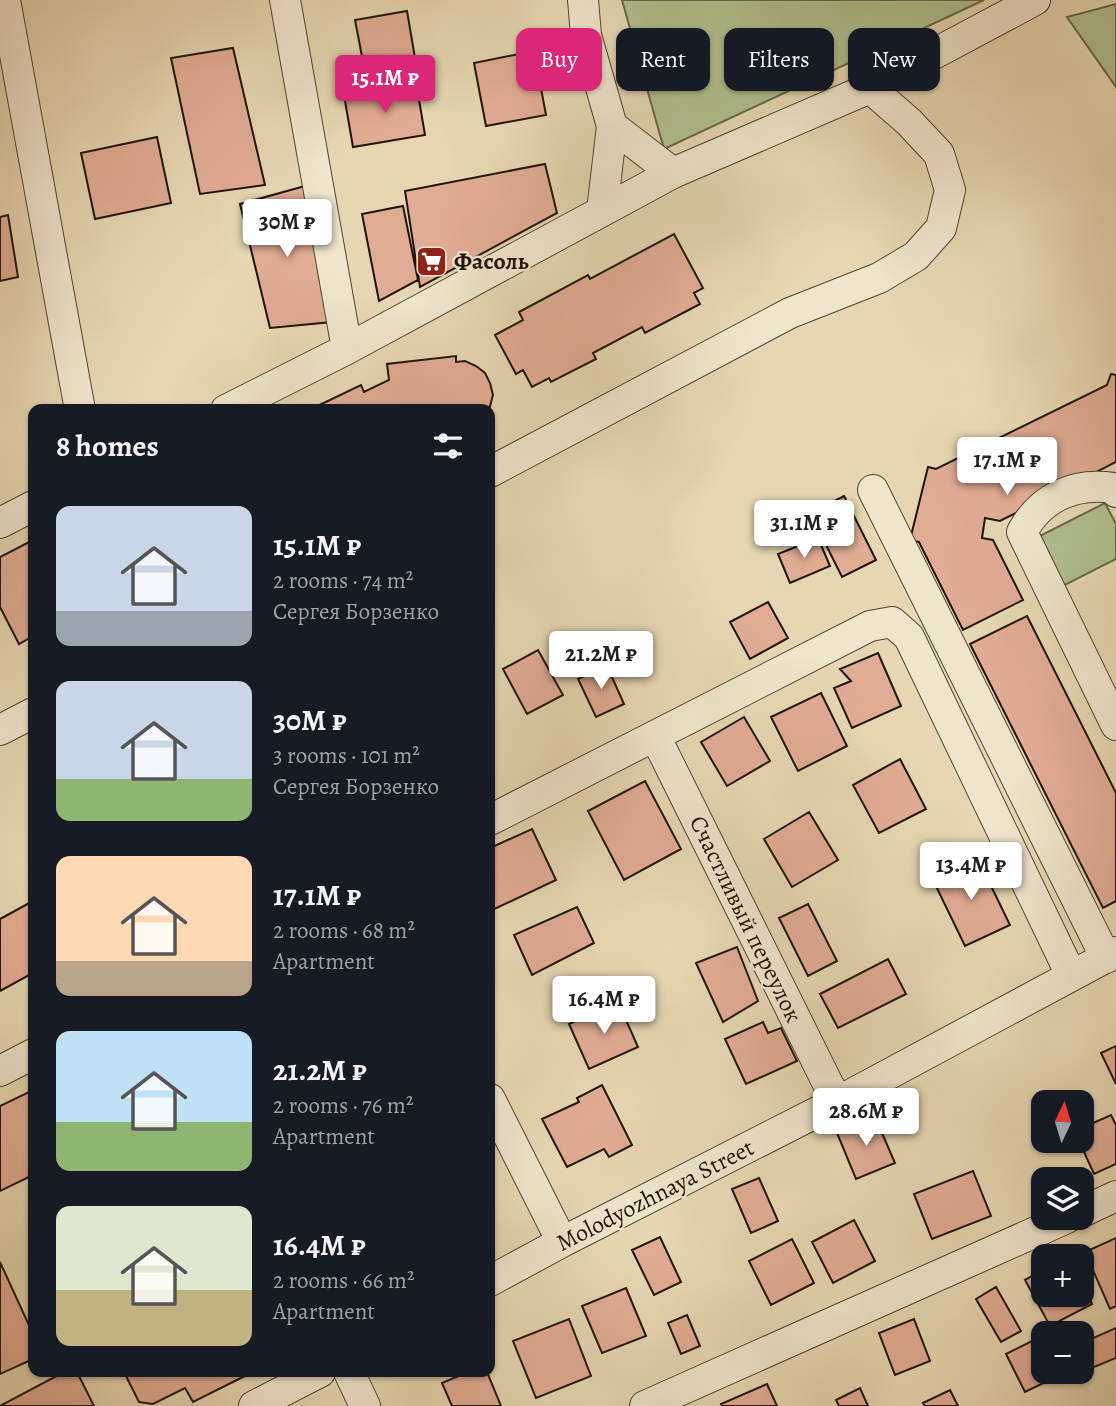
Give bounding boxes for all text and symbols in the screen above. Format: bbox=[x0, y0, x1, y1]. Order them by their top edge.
chip: Buy bbox=[516, 28, 602, 91]
chip: Rent bbox=[616, 28, 710, 91]
chip: Filters bbox=[724, 28, 834, 91]
chip: New bbox=[848, 28, 940, 91]
pin: 15.1M ₽ bbox=[320, 55, 450, 115]
text: 15.1M ₽ bbox=[351, 62, 419, 93]
pin: 30M ₽ bbox=[238, 200, 336, 259]
text: 30M ₽ bbox=[259, 206, 315, 237]
supermarket icon: Фасоль bbox=[414, 244, 448, 278]
place label: Фасоль bbox=[454, 245, 529, 277]
text: 8 homes bbox=[56, 426, 159, 466]
icon: filters bbox=[429, 427, 467, 465]
pin: 17.1M ₽ bbox=[942, 438, 1072, 497]
text: 17.1M ₽ bbox=[973, 444, 1041, 475]
pin: 31.1M ₽ bbox=[739, 500, 869, 560]
text: 31.1M ₽ bbox=[770, 507, 838, 538]
text: 15.1M ₽ bbox=[273, 525, 361, 565]
icon: home bbox=[112, 534, 196, 618]
text: 2 rooms · 74 m² bbox=[273, 565, 413, 596]
text: Сергея Борзенко bbox=[273, 596, 439, 627]
pin: 21.2M ₽ bbox=[536, 632, 666, 691]
text: 21.2M ₽ bbox=[565, 638, 637, 669]
text: 30M ₽ bbox=[273, 700, 347, 740]
icon: home bbox=[112, 709, 196, 793]
text: 3 rooms · 101 m² bbox=[273, 740, 420, 771]
text: Сергея Борзенко bbox=[273, 771, 439, 802]
street label: Счастливый переулок bbox=[682, 810, 810, 1028]
pin: 13.4M ₽ bbox=[906, 842, 1036, 902]
text: 13.4M ₽ bbox=[936, 849, 1006, 880]
text: 17.1M ₽ bbox=[273, 875, 361, 915]
icon: home bbox=[112, 884, 196, 968]
text: 2 rooms · 68 m² bbox=[273, 915, 415, 946]
text: Apartment bbox=[273, 946, 375, 977]
pin: 16.4M ₽ bbox=[539, 976, 669, 1036]
text: 16.4M ₽ bbox=[568, 983, 640, 1014]
text: 21.2M ₽ bbox=[273, 1050, 367, 1090]
icon: home bbox=[112, 1059, 196, 1143]
pin: 28.6M ₽ bbox=[801, 1088, 931, 1148]
text: 2 rooms · 76 m² bbox=[273, 1090, 414, 1121]
north arrow bbox=[1031, 1090, 1094, 1153]
map controls bbox=[1031, 1090, 1094, 1384]
text: 28.6M ₽ bbox=[829, 1095, 903, 1126]
text: Apartment bbox=[273, 1121, 375, 1152]
street label: Molodyozhnaya Street bbox=[551, 1131, 759, 1259]
button: layers bbox=[1031, 1167, 1094, 1230]
text: 16.4M ₽ bbox=[273, 1225, 366, 1265]
icon: home bbox=[112, 1234, 196, 1318]
button: + bbox=[1031, 1244, 1094, 1307]
text: 2 rooms · 66 m² bbox=[273, 1265, 415, 1296]
text: Apartment bbox=[273, 1296, 375, 1327]
button: − bbox=[1031, 1321, 1094, 1384]

